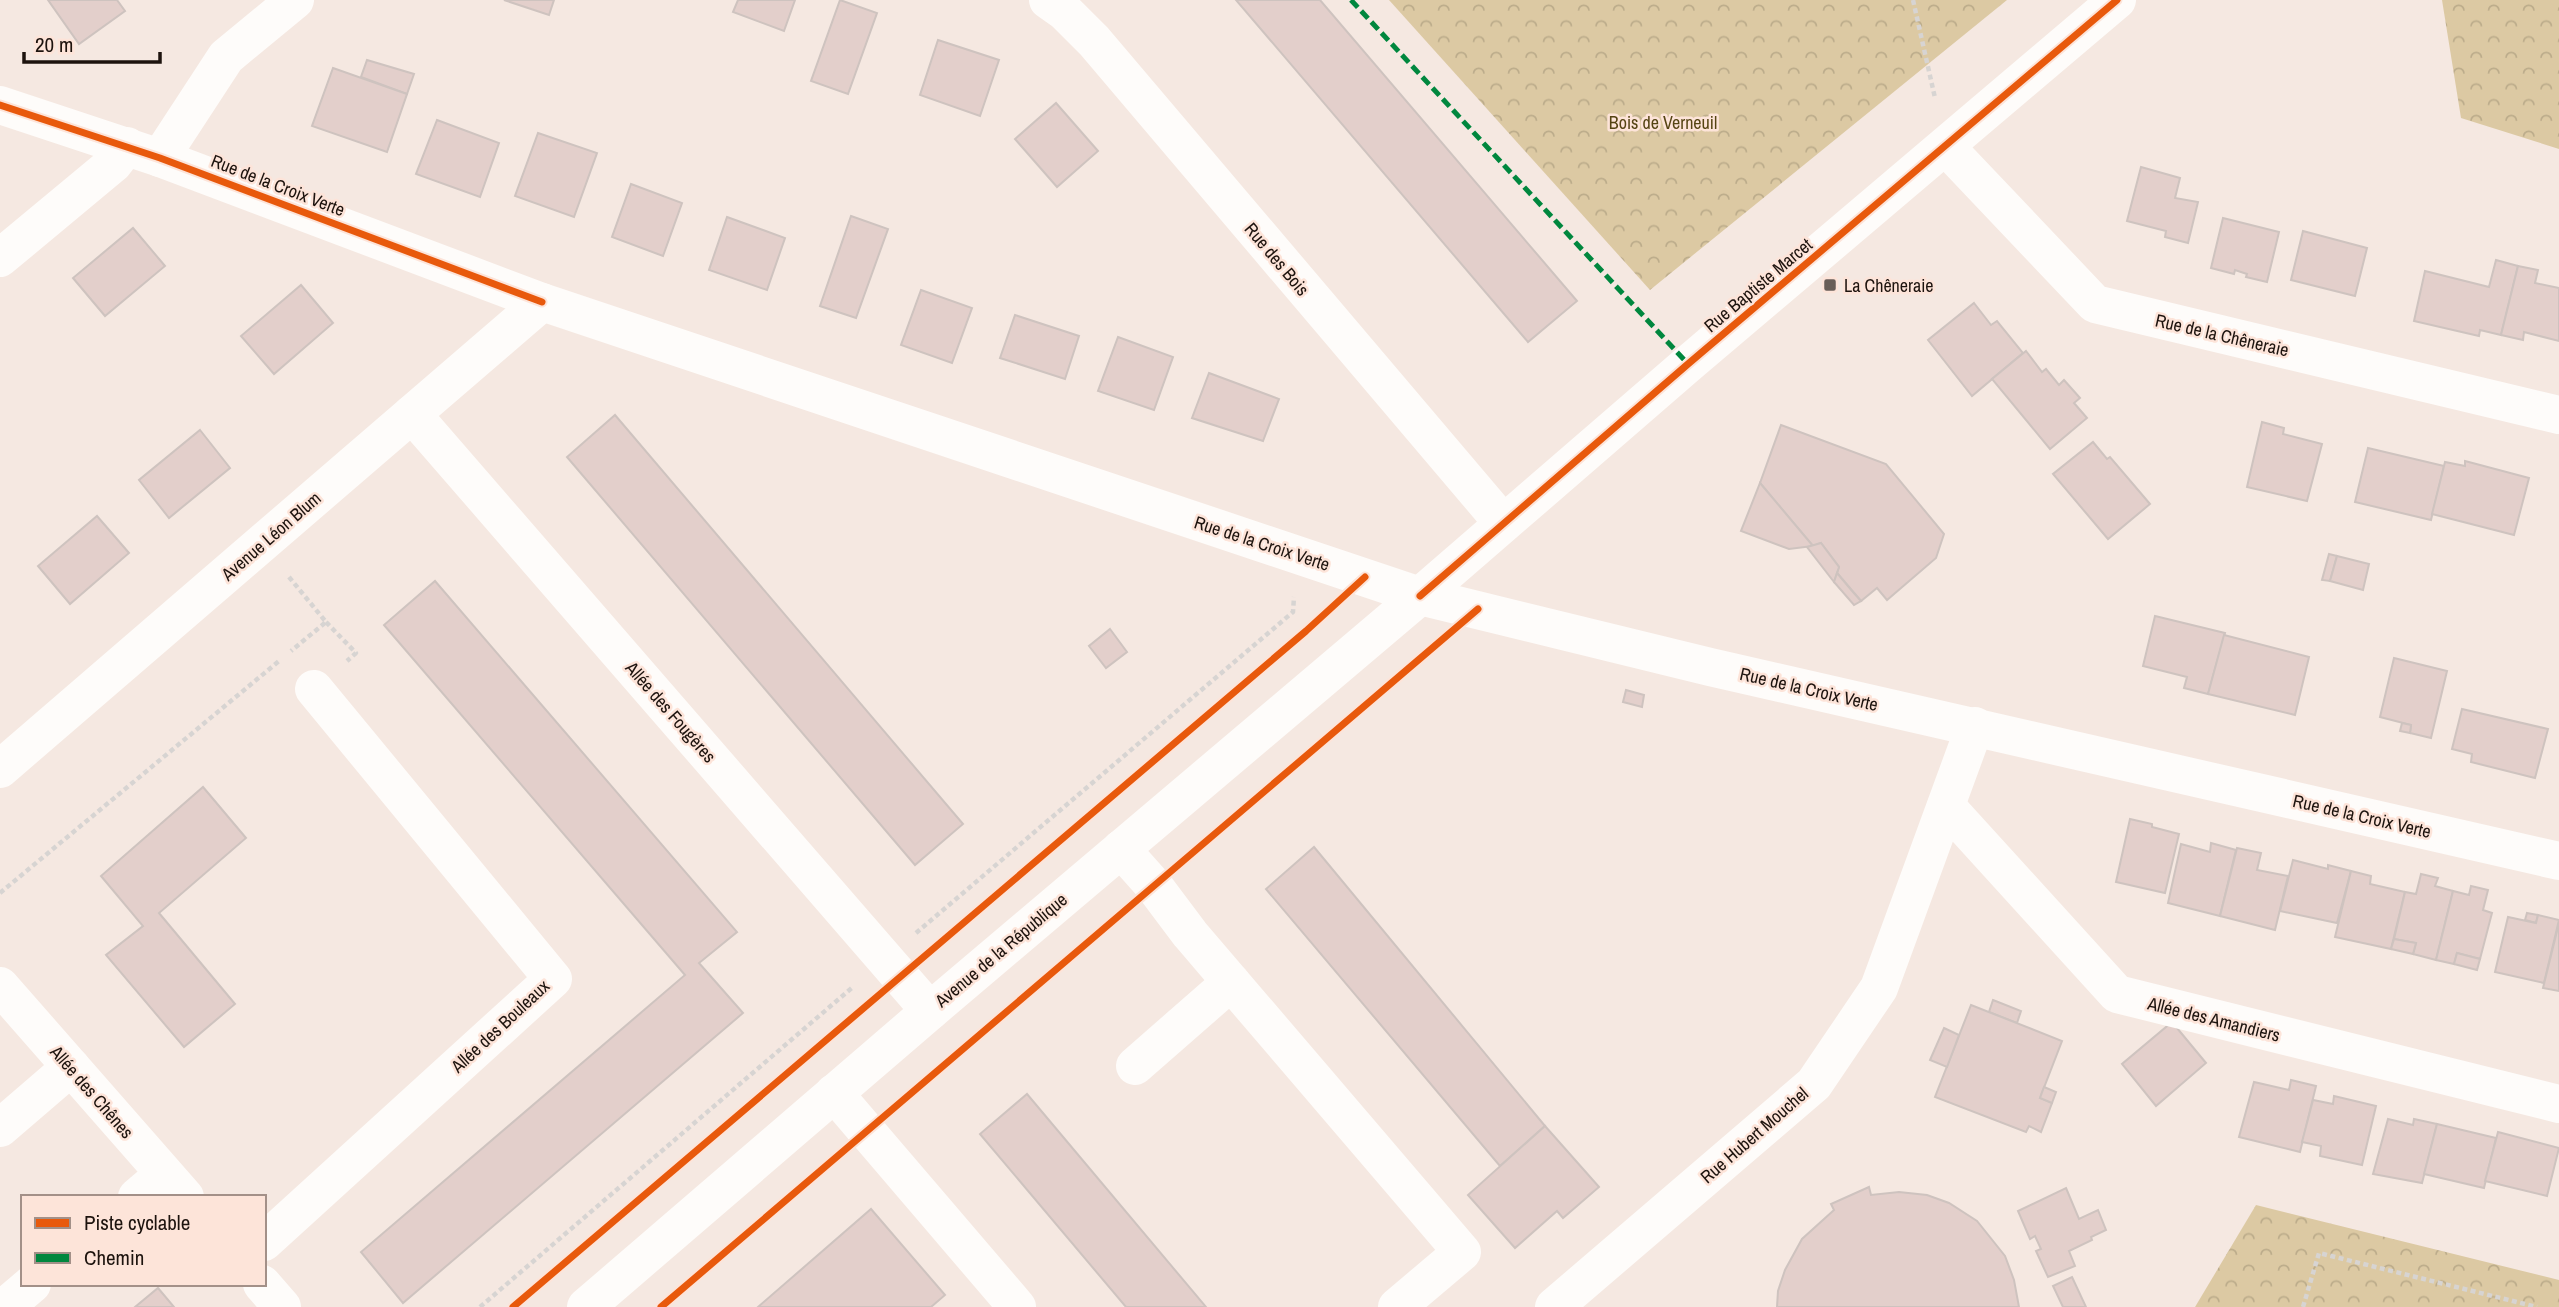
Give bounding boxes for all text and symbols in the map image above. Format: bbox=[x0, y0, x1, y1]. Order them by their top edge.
scale bar bbox=[24, 21, 161, 65]
text: 20 m bbox=[35, 30, 73, 59]
park label: Bois de Verneuil bbox=[1609, 110, 1717, 135]
street label: Rue de la Croix Verte bbox=[208, 148, 348, 222]
street label: Rue des Bois bbox=[1239, 217, 1315, 301]
street label: Rue Baptiste Marcet bbox=[1698, 232, 1818, 338]
place label: La Chêneraie bbox=[1844, 273, 1933, 298]
marker: La Chêneraie bbox=[1822, 277, 1838, 293]
street label: Rue de la Chêneraie bbox=[2153, 307, 2291, 363]
street label: Avenue Léon Blum bbox=[215, 486, 326, 587]
street label: Rue de la Croix Verte bbox=[1191, 509, 1333, 577]
street label: Allée des Fougères bbox=[619, 655, 722, 768]
street label: Rue de la Croix Verte bbox=[1737, 661, 1881, 717]
street label: Rue de la Croix Verte bbox=[2290, 788, 2434, 844]
street label: Avenue de la République bbox=[929, 887, 1072, 1013]
street label: Allée des Bouleaux bbox=[445, 973, 555, 1079]
street label: Allée des Amandiers bbox=[2144, 990, 2283, 1048]
street label: Allée des Chênes bbox=[44, 1039, 139, 1144]
street label: Rue Hubert Mouchel bbox=[1695, 1081, 1813, 1189]
legend bbox=[21, 1195, 266, 1286]
text: Piste cyclable bbox=[84, 1208, 190, 1237]
text: Chemin bbox=[84, 1243, 144, 1272]

